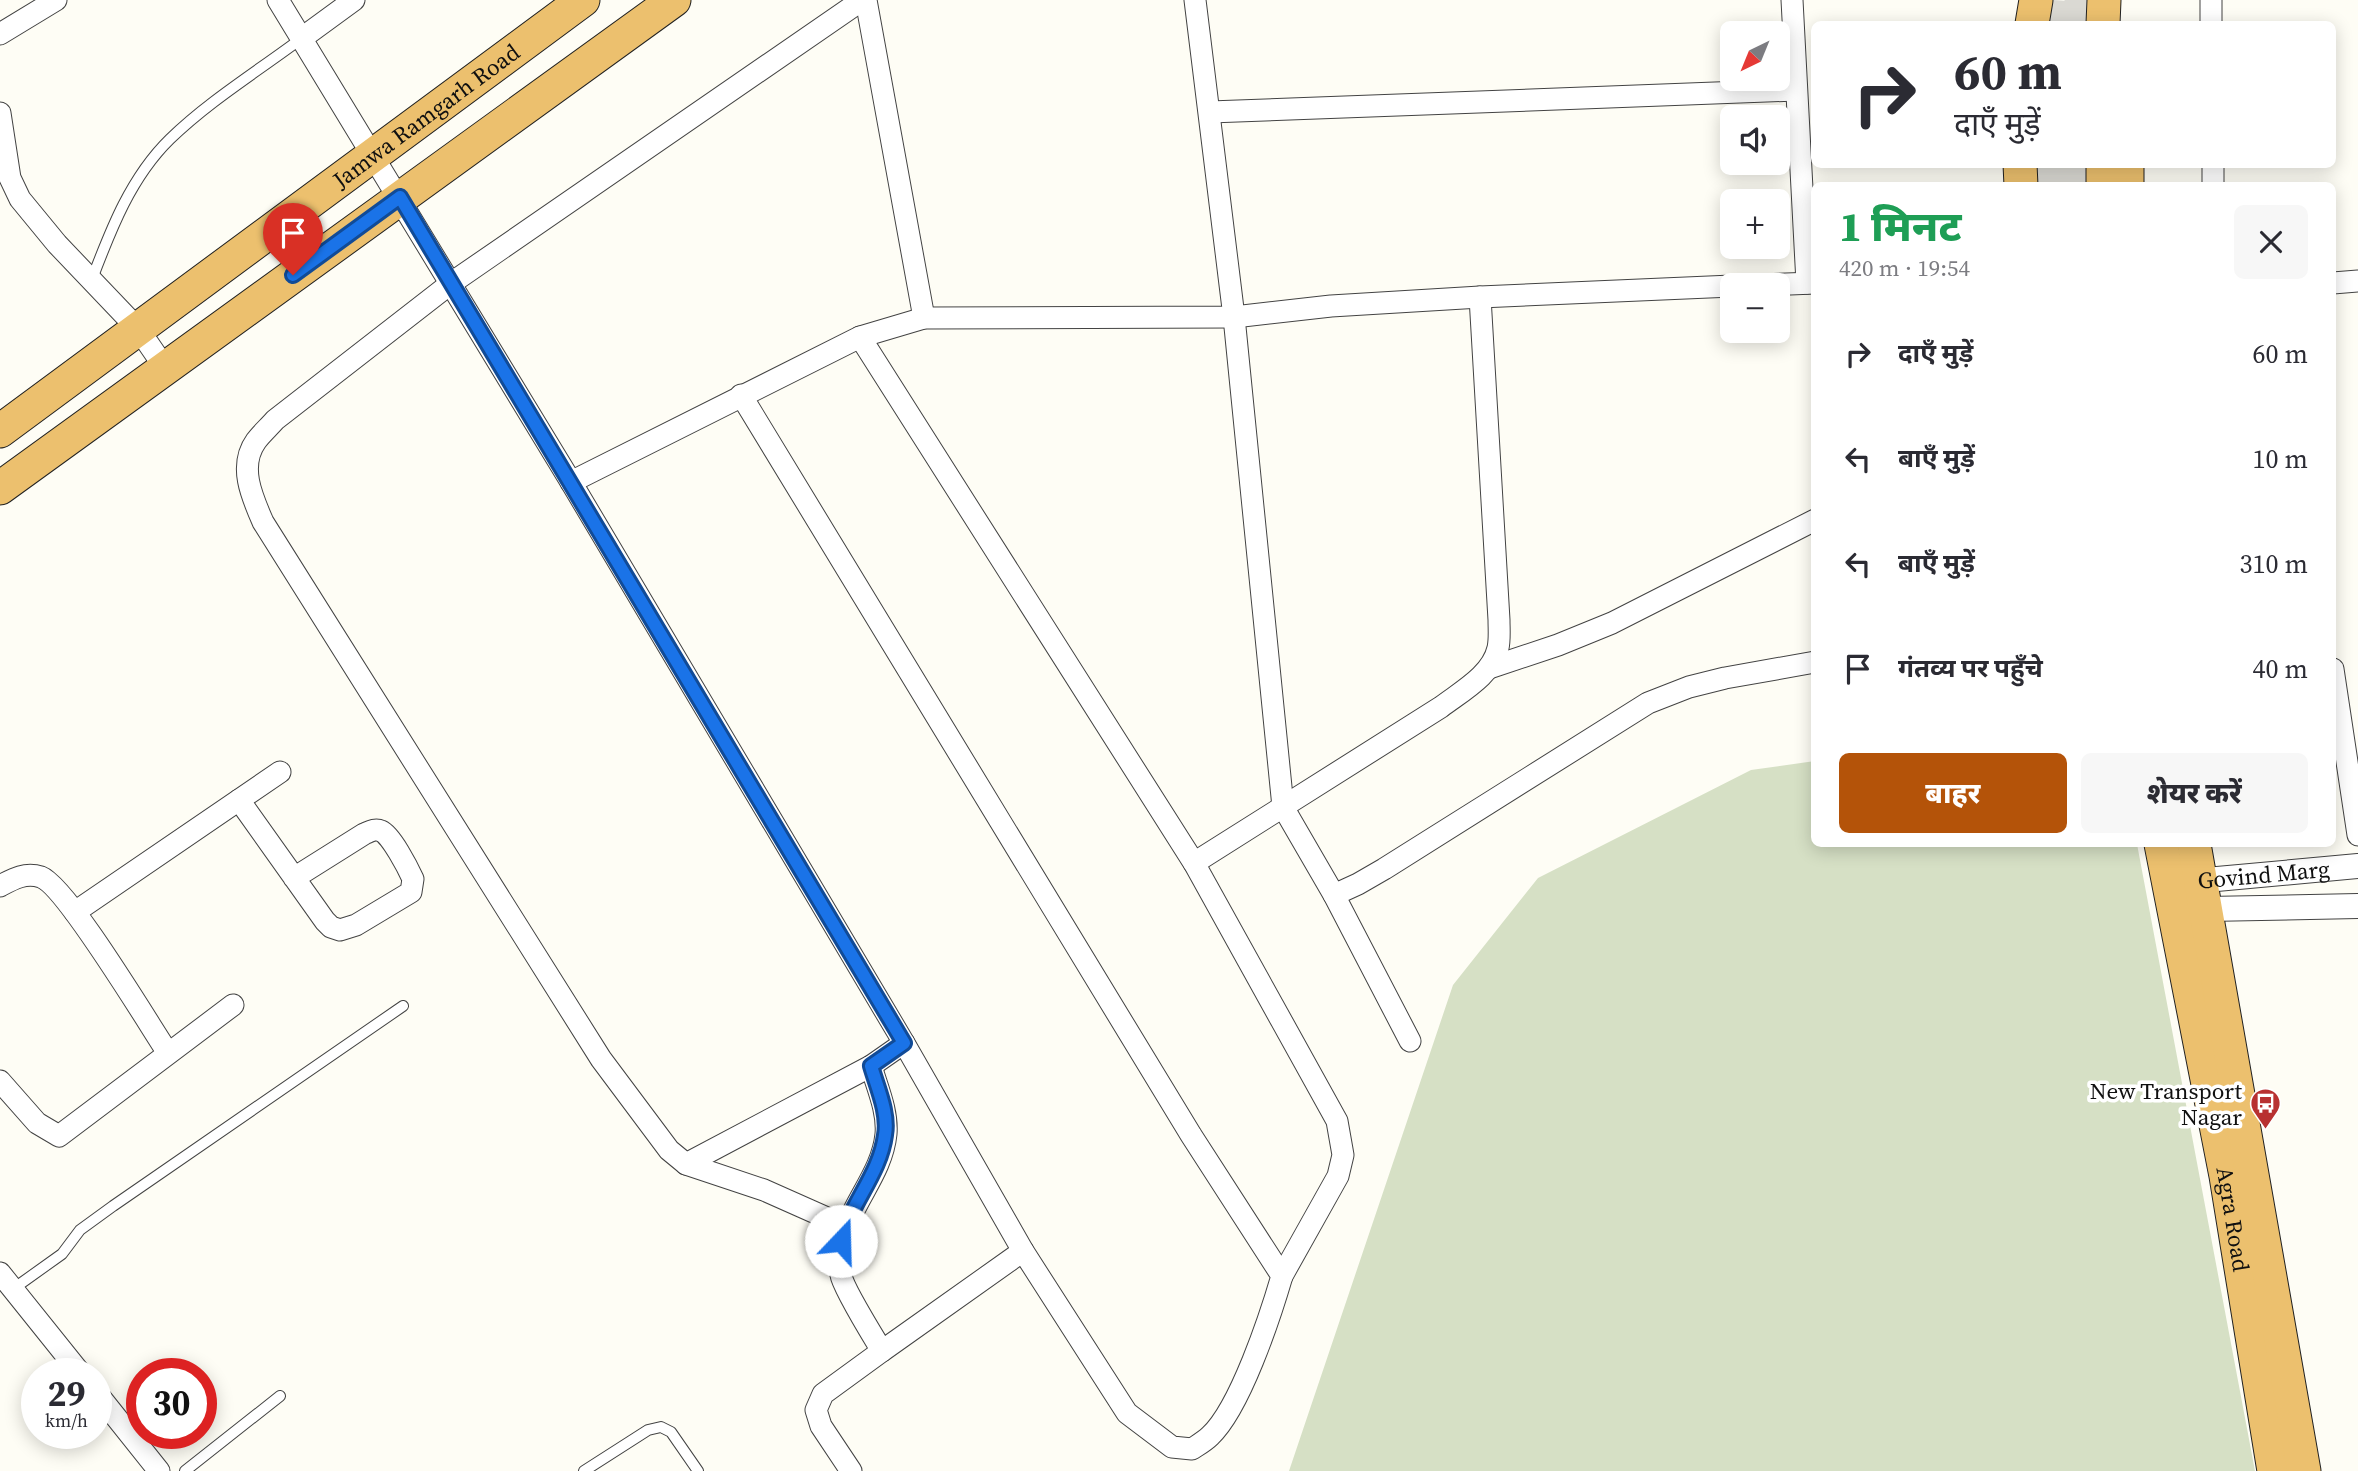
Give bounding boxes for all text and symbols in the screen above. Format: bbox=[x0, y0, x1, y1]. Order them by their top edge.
north arrow bbox=[1720, 21, 1790, 91]
map controls bbox=[1720, 21, 1790, 343]
street label: Jamwa Ramgarh Road bbox=[325, 36, 526, 196]
text: 60 m bbox=[1954, 38, 2062, 105]
icon: right bbox=[1839, 49, 1930, 140]
text: दाएँ मुड़ें bbox=[1954, 102, 2041, 146]
button: sound bbox=[1720, 105, 1790, 175]
button: + bbox=[1720, 189, 1790, 259]
text: 1 मिनट bbox=[1839, 197, 1961, 255]
pin bbox=[263, 203, 323, 275]
button: close bbox=[2234, 205, 2308, 279]
icon: arrive bbox=[274, 214, 312, 252]
text: 420 m · 19:54 bbox=[1839, 252, 1970, 284]
button: − bbox=[1720, 273, 1790, 343]
icon: right bbox=[1839, 335, 1877, 373]
text: दाएँ मुड़ें bbox=[1898, 335, 1973, 371]
text: 60 m bbox=[2253, 336, 2308, 372]
icon: left bbox=[1839, 440, 1877, 478]
text: बाएँ मुड़ें bbox=[1898, 440, 1975, 476]
text: 10 m bbox=[2253, 441, 2308, 477]
icon: left bbox=[1839, 545, 1877, 583]
text: बाएँ मुड़ें bbox=[1898, 545, 1975, 581]
text: 310 m bbox=[2240, 546, 2308, 582]
icon: arrive bbox=[1839, 650, 1877, 688]
text: गंतव्य पर पहुँचे bbox=[1898, 650, 2043, 686]
text: 40 m bbox=[2253, 651, 2308, 687]
button: बाहर bbox=[1839, 753, 2067, 833]
button: शेयर करें bbox=[2081, 753, 2308, 833]
street label: Govind Marg bbox=[2196, 853, 2331, 897]
place label: New Transport Nagar bbox=[2090, 1075, 2243, 1133]
bus stop icon: New Transport Nagar bbox=[2248, 1087, 2282, 1131]
street label: Agra Road bbox=[2209, 1164, 2257, 1274]
position arrow bbox=[804, 1204, 878, 1278]
speed limit sign: 30 bbox=[126, 1358, 217, 1449]
text: 29 bbox=[48, 1370, 85, 1418]
text: km/h bbox=[45, 1408, 88, 1433]

